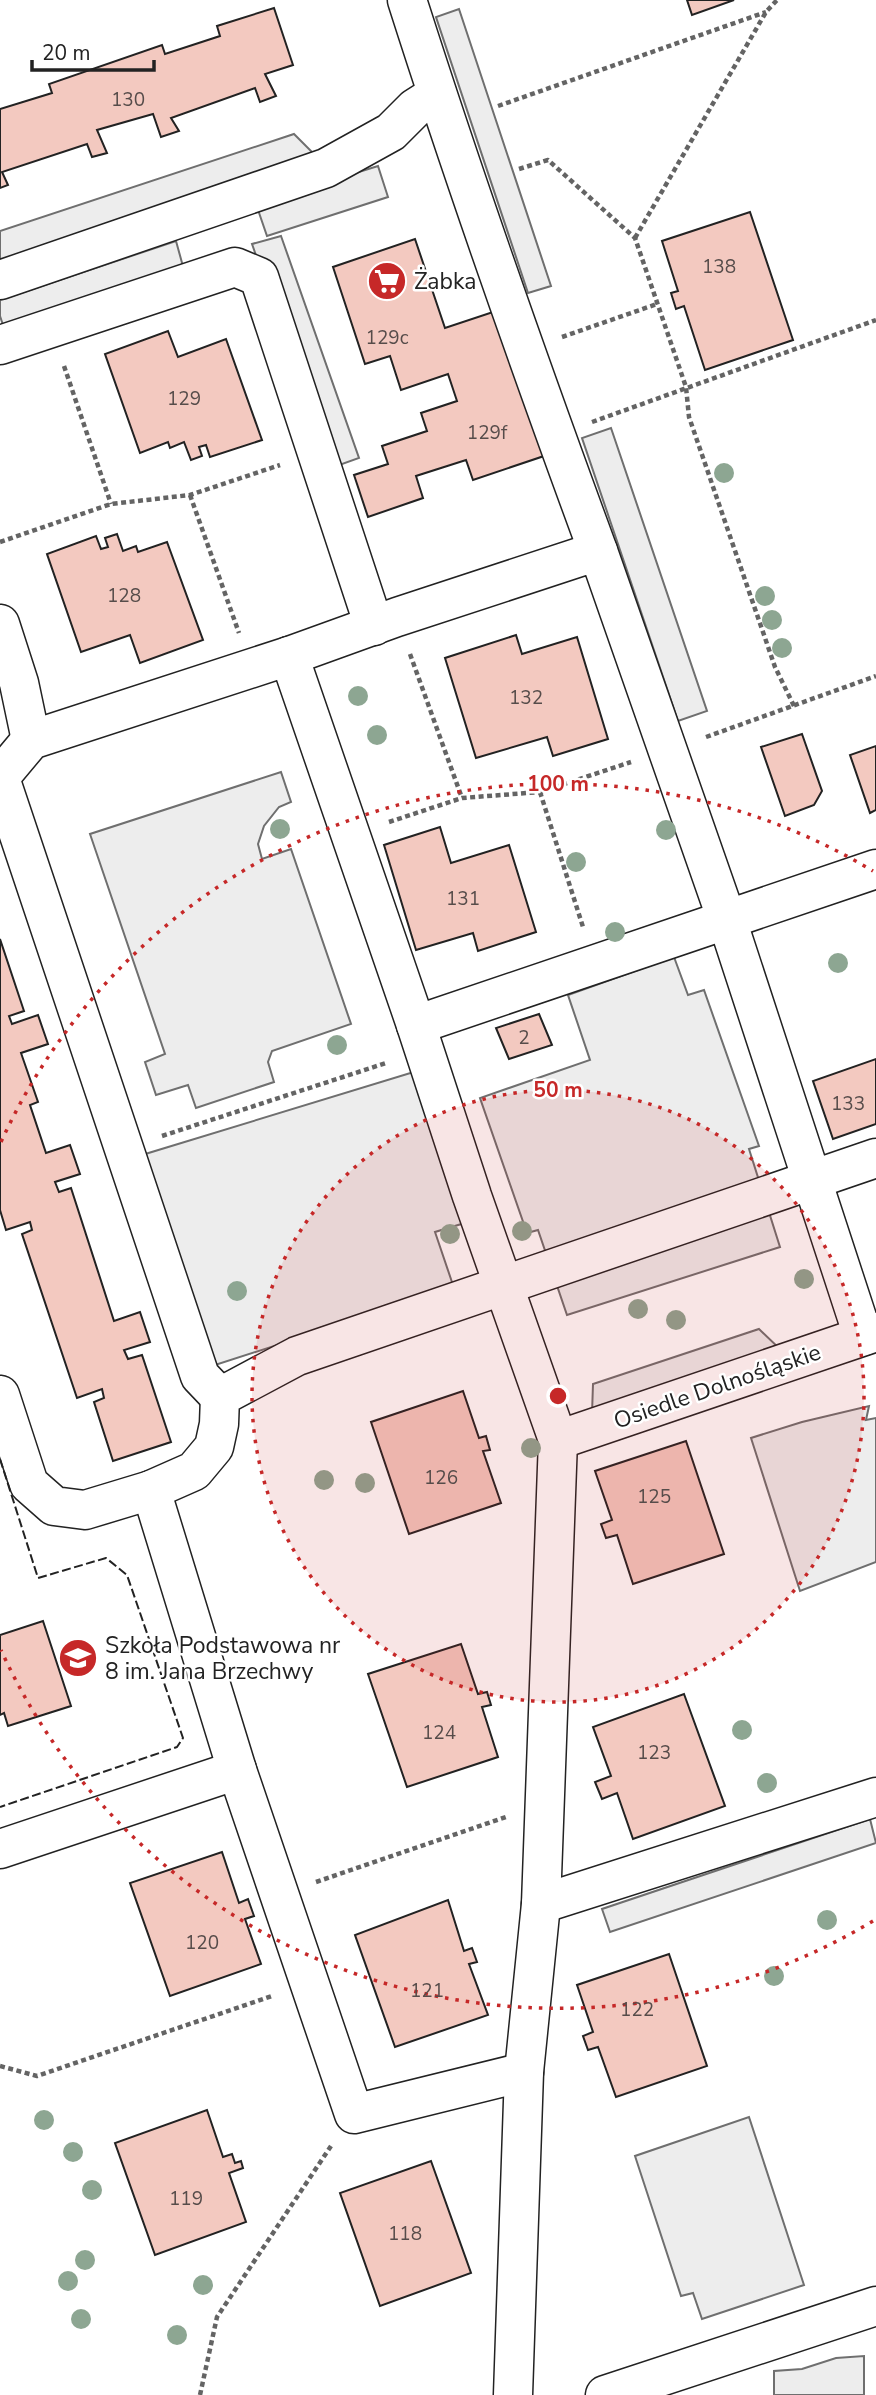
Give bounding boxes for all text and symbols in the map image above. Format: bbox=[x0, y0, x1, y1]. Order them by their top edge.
scale bar bbox=[32, 28, 154, 72]
text: 20 m bbox=[42, 39, 91, 67]
house number: 130 bbox=[111, 87, 145, 113]
house number: 138 bbox=[702, 254, 736, 280]
supermarket icon: Żabka bbox=[366, 260, 408, 302]
place label: Żabka bbox=[414, 266, 477, 297]
house number: 129c bbox=[366, 325, 409, 351]
house number: 129 bbox=[167, 386, 201, 412]
house number: 129f bbox=[467, 420, 508, 446]
house number: 128 bbox=[107, 583, 141, 609]
house number: 132 bbox=[509, 685, 543, 711]
text: 100 m bbox=[527, 770, 589, 798]
house number: 131 bbox=[446, 886, 480, 912]
house number: 2 bbox=[518, 1025, 530, 1051]
text: 50 m bbox=[533, 1076, 583, 1104]
house number: 133 bbox=[831, 1091, 865, 1117]
street label: Osiedle Dolnośląskie bbox=[609, 1336, 825, 1436]
centre of rings bbox=[546, 1384, 570, 1408]
house number: 126 bbox=[424, 1465, 458, 1491]
house number: 125 bbox=[637, 1484, 671, 1510]
place label: Szkoła Podstawowa nr 8 im. Jana Brzechwy bbox=[105, 1630, 341, 1687]
school or university icon: Szkoła Podstawowa nr 8 im. Jana Brzechwy bbox=[57, 1637, 99, 1679]
house number: 124 bbox=[422, 1720, 456, 1746]
house number: 123 bbox=[637, 1740, 671, 1766]
house number: 120 bbox=[185, 1930, 219, 1956]
house number: 121 bbox=[410, 1978, 444, 2004]
house number: 122 bbox=[620, 1997, 654, 2023]
house number: 119 bbox=[169, 2186, 203, 2212]
house number: 118 bbox=[388, 2221, 422, 2247]

